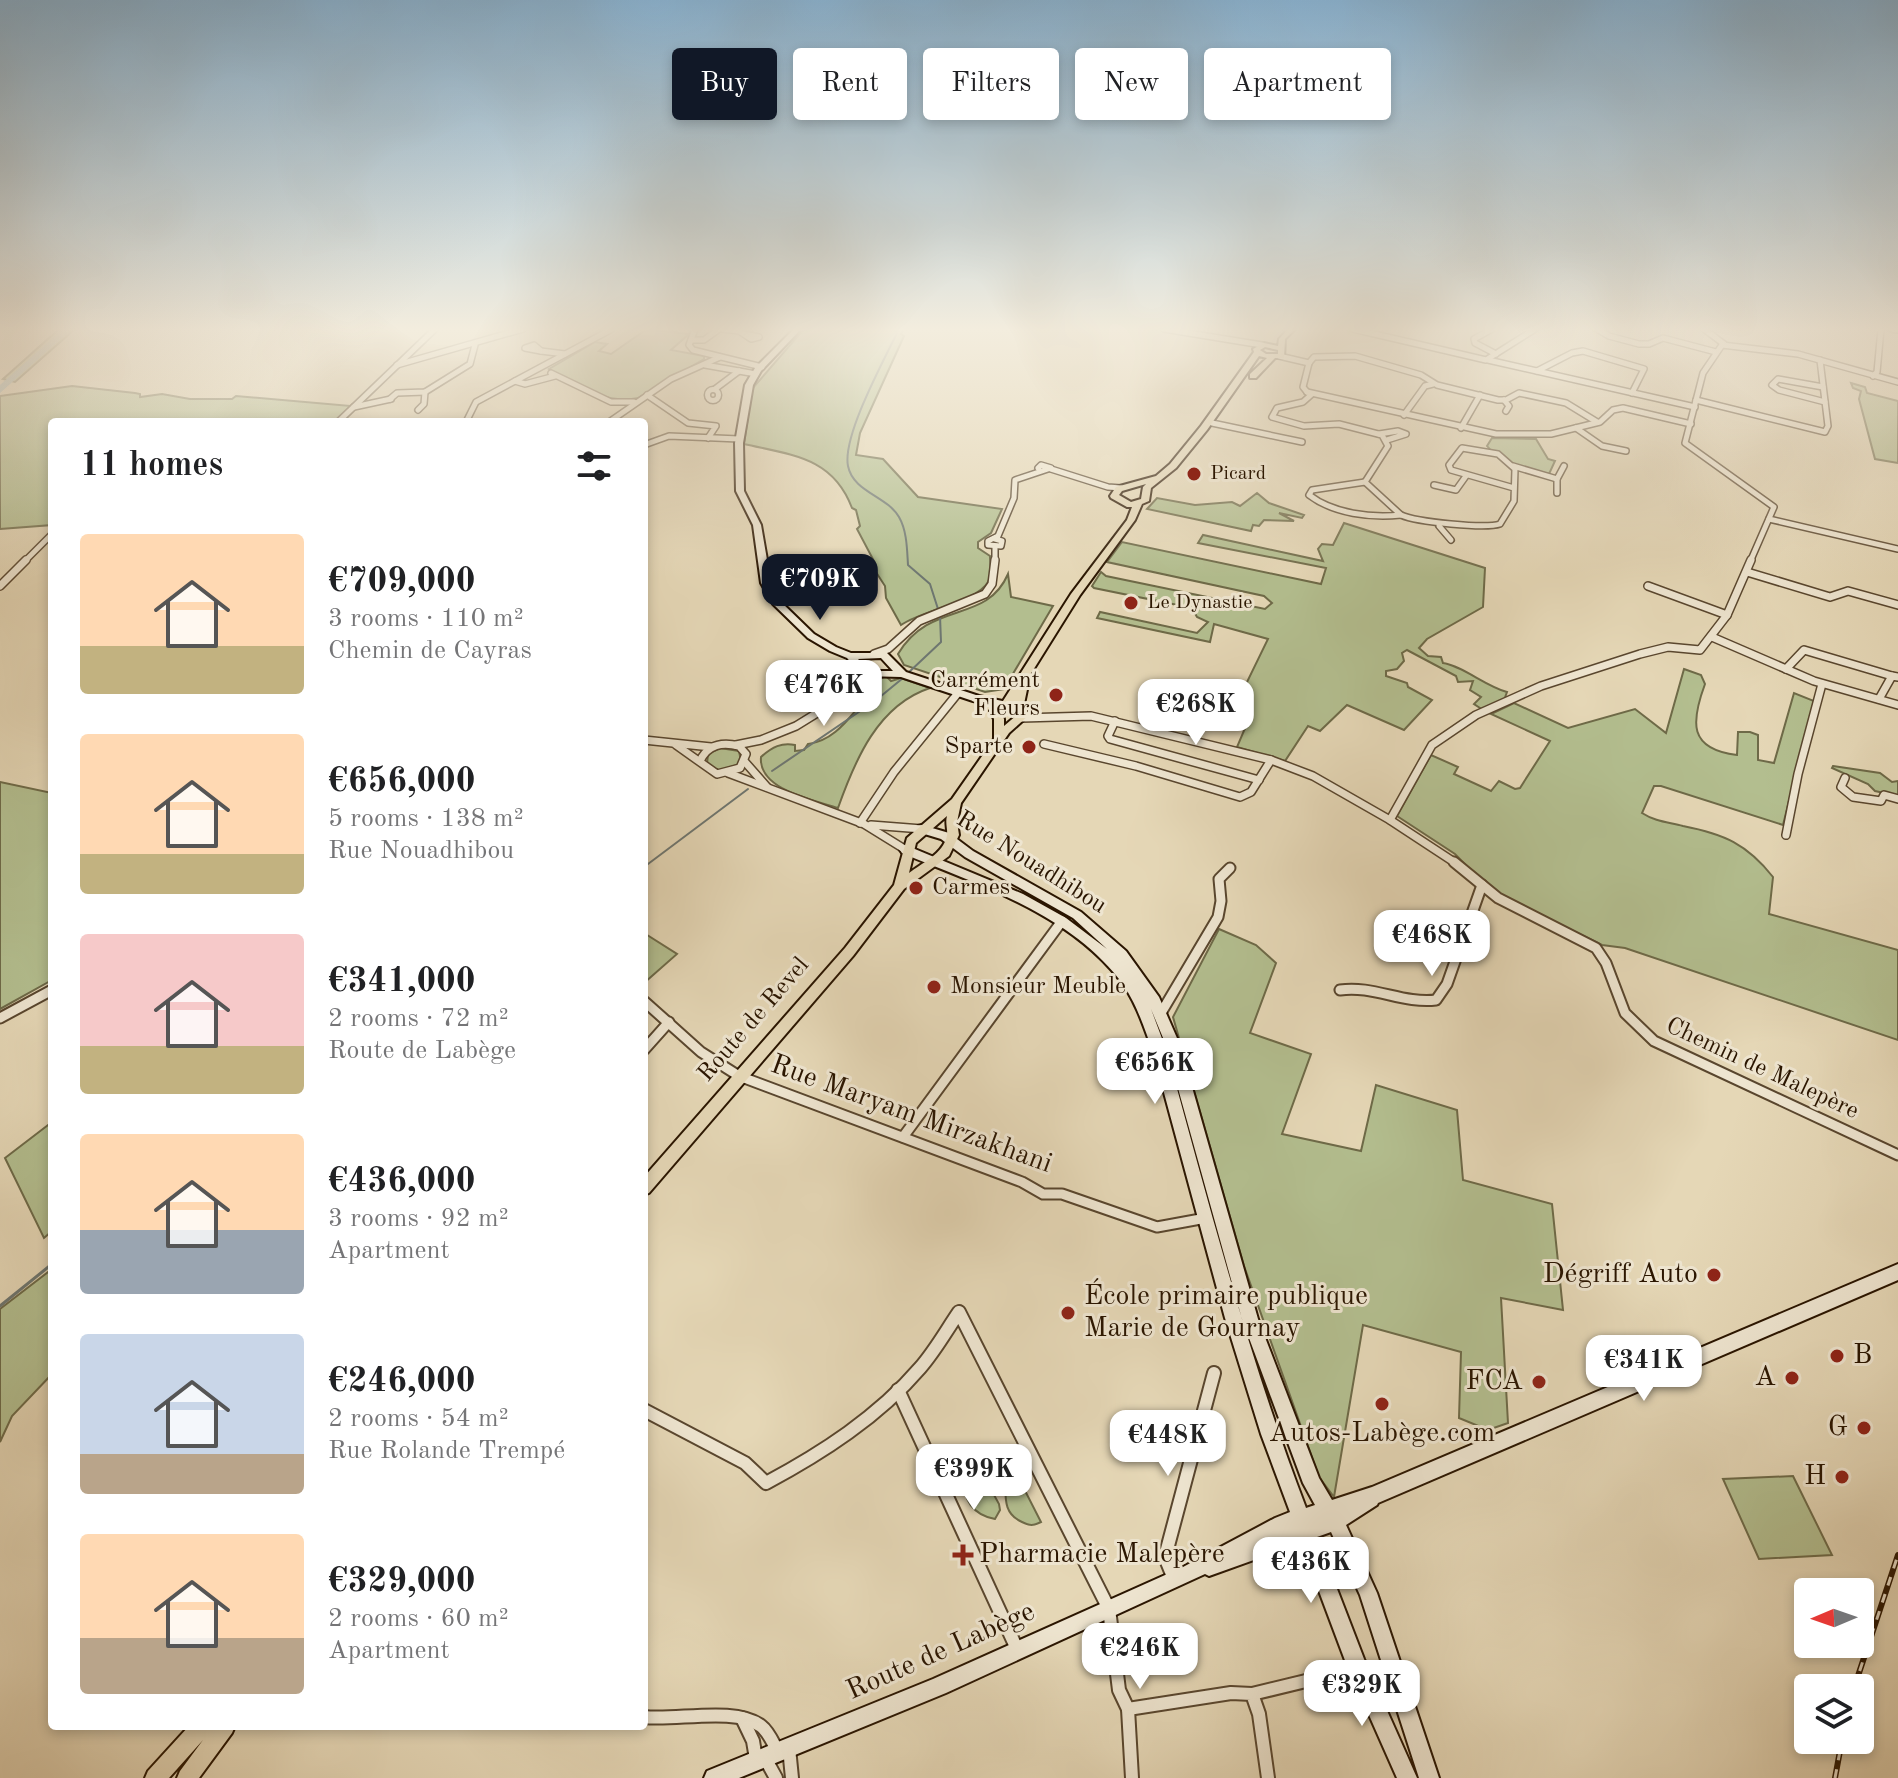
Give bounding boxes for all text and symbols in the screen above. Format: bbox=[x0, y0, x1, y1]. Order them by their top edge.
chip: Buy bbox=[672, 48, 777, 120]
chip: Rent bbox=[793, 48, 907, 120]
chip: Filters bbox=[923, 48, 1059, 120]
chip: New bbox=[1075, 48, 1188, 120]
chip: Apartment bbox=[1204, 48, 1391, 120]
icon: filters bbox=[572, 444, 616, 488]
text: 11 homes bbox=[80, 449, 223, 483]
place label: Picard bbox=[1210, 464, 1266, 484]
marker: Picard bbox=[1185, 465, 1203, 483]
pin: €709K bbox=[764, 554, 876, 622]
text: €709,000 bbox=[328, 565, 476, 599]
icon: home bbox=[144, 566, 240, 662]
text: €709K bbox=[780, 567, 860, 593]
place label: Le Dynastie bbox=[1147, 593, 1252, 613]
marker: Le Dynastie bbox=[1122, 594, 1140, 612]
text: 3 rooms · 110 m² bbox=[328, 606, 524, 632]
text: Chemin de Cayras bbox=[328, 638, 532, 664]
pin: €476K bbox=[768, 660, 880, 728]
place label: Carrément Fleurs bbox=[930, 669, 1040, 721]
text: €476K bbox=[784, 673, 864, 699]
pin: €268K bbox=[1140, 679, 1252, 747]
marker: Carrément Fleurs bbox=[1047, 686, 1065, 704]
text: €268K bbox=[1156, 692, 1236, 718]
place label: Sparte bbox=[945, 735, 1013, 759]
marker: Sparte bbox=[1020, 738, 1038, 756]
text: €656,000 bbox=[328, 765, 476, 799]
icon: home bbox=[144, 766, 240, 862]
text: 5 rooms · 138 m² bbox=[328, 806, 524, 832]
street label: Rue Nouadhibou bbox=[952, 807, 1110, 919]
text: Rue Nouadhibou bbox=[328, 838, 514, 864]
place label: Carmes bbox=[932, 876, 1010, 900]
marker: Carmes bbox=[907, 879, 925, 897]
pin: €468K bbox=[1376, 910, 1488, 978]
text: €468K bbox=[1392, 923, 1472, 949]
street label: Route de Revel bbox=[694, 953, 814, 1087]
text: €341,000 bbox=[328, 965, 476, 999]
icon: home bbox=[144, 966, 240, 1062]
place label: Monsieur Meuble bbox=[950, 975, 1126, 999]
marker: Monsieur Meuble bbox=[925, 978, 943, 996]
text: 2 rooms · 72 m² bbox=[328, 1006, 509, 1032]
street label: Chemin de Malepère bbox=[1662, 1014, 1862, 1124]
text: Route de Labège bbox=[328, 1038, 516, 1064]
pin: €656K bbox=[1099, 1038, 1211, 1106]
street label: Rue Maryam Mirzakhani bbox=[767, 1051, 1055, 1179]
text: €656K bbox=[1115, 1051, 1195, 1077]
text: €436,000 bbox=[328, 1165, 476, 1199]
icon: home bbox=[144, 1166, 240, 1262]
text: 3 rooms · 92 m² bbox=[328, 1206, 509, 1232]
text: Apartment bbox=[328, 1238, 450, 1264]
place label: Dégriff Auto bbox=[1543, 1261, 1698, 1289]
marker: Dégriff Auto bbox=[1705, 1266, 1723, 1284]
place label: École primaire publique Marie de Gournay bbox=[1084, 1278, 1368, 1343]
marker: École primaire publique Marie de Gournay bbox=[1059, 1304, 1077, 1322]
pin: €341K bbox=[1588, 1335, 1700, 1403]
place label: B bbox=[1853, 1342, 1872, 1370]
marker: B bbox=[1828, 1347, 1846, 1365]
text: €341K bbox=[1604, 1348, 1684, 1374]
place label: A bbox=[1755, 1364, 1776, 1392]
text: €246,000 bbox=[328, 1365, 476, 1399]
icon: home bbox=[144, 1366, 240, 1462]
place label: FCA bbox=[1465, 1368, 1523, 1396]
marker: A bbox=[1783, 1369, 1801, 1387]
marker: FCA bbox=[1530, 1373, 1548, 1391]
marker: Autos-Labège.com bbox=[1373, 1395, 1391, 1413]
text: 2 rooms · 54 m² bbox=[328, 1406, 509, 1432]
pin: €448K bbox=[1112, 1410, 1224, 1478]
place label: G bbox=[1828, 1414, 1848, 1442]
marker: G bbox=[1855, 1419, 1873, 1437]
place label: Autos-Labège.com bbox=[1269, 1420, 1495, 1448]
text: €448K bbox=[1128, 1423, 1208, 1449]
text: Rue Rolande Trempé bbox=[328, 1438, 565, 1464]
pin: €399K bbox=[918, 1444, 1030, 1512]
text: €399K bbox=[934, 1457, 1014, 1483]
place label: H bbox=[1804, 1463, 1826, 1491]
marker: H bbox=[1833, 1468, 1851, 1486]
pin: €436K bbox=[1255, 1537, 1367, 1605]
place label: Pharmacie Malepère bbox=[979, 1541, 1225, 1569]
marker: Pharmacie Malepère bbox=[954, 1546, 972, 1564]
text: €436K bbox=[1271, 1550, 1351, 1576]
text: €329,000 bbox=[328, 1565, 476, 1599]
icon: home bbox=[144, 1566, 240, 1662]
north arrow bbox=[1794, 1578, 1874, 1658]
map controls bbox=[1794, 1578, 1874, 1754]
street label: Route de Labège bbox=[843, 1598, 1039, 1706]
text: 2 rooms · 60 m² bbox=[328, 1606, 509, 1632]
pin: €246K bbox=[1084, 1623, 1196, 1691]
text: €246K bbox=[1100, 1636, 1180, 1662]
text: Apartment bbox=[328, 1638, 450, 1664]
pin: €329K bbox=[1306, 1660, 1418, 1728]
text: €329K bbox=[1322, 1673, 1402, 1699]
button: layers bbox=[1794, 1674, 1874, 1754]

